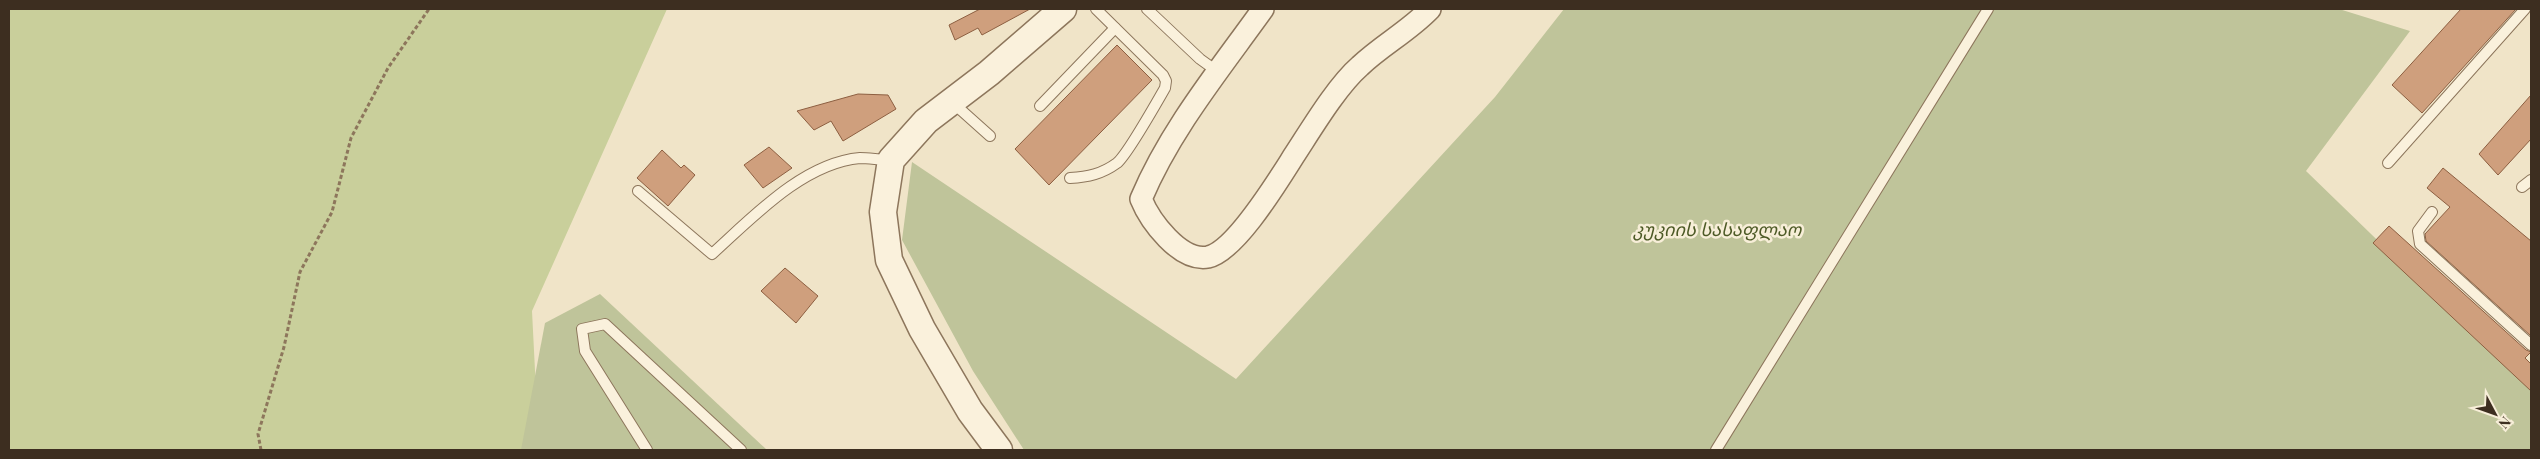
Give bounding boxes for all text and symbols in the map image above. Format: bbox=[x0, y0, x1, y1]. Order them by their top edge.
park label: კუკიის სასაფლაო bbox=[1633, 217, 1803, 241]
north arrow bbox=[2470, 389, 2520, 439]
text: N bbox=[2495, 413, 2516, 433]

